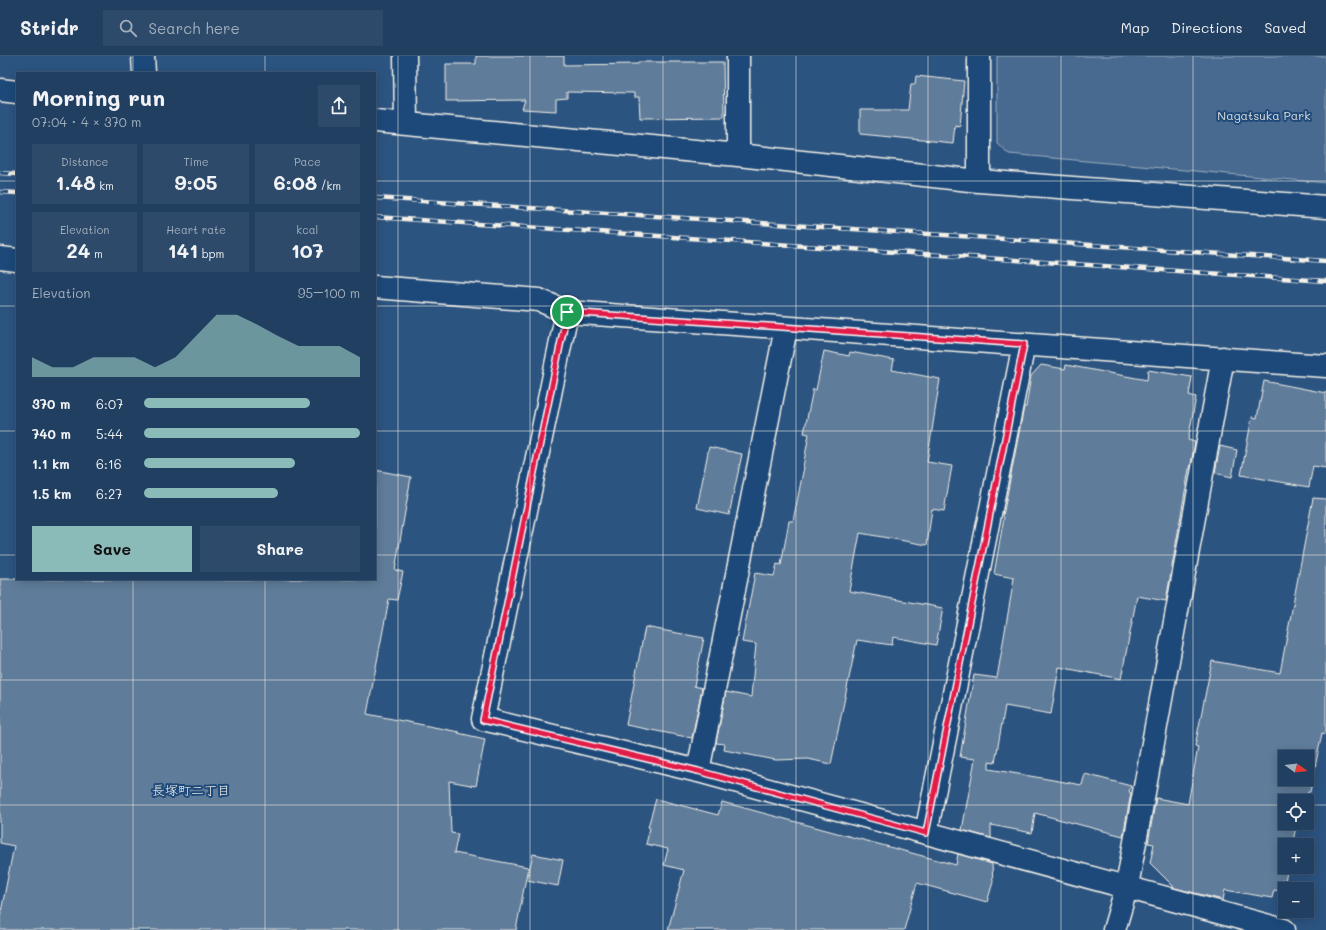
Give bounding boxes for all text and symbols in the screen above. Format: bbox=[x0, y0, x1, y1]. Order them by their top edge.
search box bbox=[103, 10, 383, 46]
text: Stridr bbox=[20, 15, 79, 40]
icon: search bbox=[117, 17, 139, 39]
text: Search here bbox=[149, 18, 240, 38]
text: Map bbox=[1121, 18, 1149, 37]
text: Directions bbox=[1171, 18, 1242, 37]
text: Saved bbox=[1264, 18, 1306, 37]
text: Morning run bbox=[32, 83, 165, 112]
button: share bbox=[318, 85, 360, 127]
park label: Nagatsuka Park bbox=[1217, 107, 1311, 123]
text: 07:04 · 4 × 370 m bbox=[32, 113, 141, 130]
text: Distance bbox=[61, 154, 108, 169]
text: Time bbox=[183, 154, 209, 169]
text: Pace bbox=[294, 154, 321, 169]
text: 1.48 bbox=[56, 169, 96, 195]
text: 9:05 bbox=[175, 169, 217, 195]
text: 6:08 bbox=[274, 169, 317, 195]
text: km bbox=[96, 178, 114, 193]
text: /km bbox=[317, 178, 341, 193]
text: Elevation bbox=[60, 222, 109, 237]
text: Heart rate bbox=[166, 222, 226, 237]
text: kcal bbox=[296, 222, 318, 237]
text: 24 bbox=[67, 237, 90, 263]
text: 141 bbox=[168, 237, 198, 263]
text: 107 bbox=[291, 237, 324, 263]
text: m bbox=[90, 246, 103, 261]
text: bpm bbox=[198, 246, 224, 261]
text: Elevation bbox=[32, 284, 90, 301]
text: 95–100 m bbox=[298, 284, 360, 301]
pin bbox=[550, 295, 584, 329]
icon: arrive bbox=[556, 301, 578, 323]
text: 370 m bbox=[32, 395, 70, 412]
text: 6:07 bbox=[96, 395, 123, 412]
text: 740 m bbox=[32, 425, 71, 442]
text: 5:44 bbox=[96, 425, 123, 442]
text: 1.1 km bbox=[32, 455, 70, 472]
text: 6:16 bbox=[96, 455, 122, 472]
text: 1.5 km bbox=[32, 485, 71, 502]
text: 6:27 bbox=[96, 485, 122, 502]
button: Save bbox=[32, 526, 192, 572]
button: Share bbox=[200, 526, 360, 572]
north arrow bbox=[1278, 750, 1314, 786]
map controls bbox=[1278, 750, 1314, 918]
district label: 長塚町二丁目 bbox=[152, 781, 230, 798]
button: locate bbox=[1278, 794, 1314, 830]
button: + bbox=[1278, 838, 1314, 874]
button: − bbox=[1278, 882, 1314, 918]

